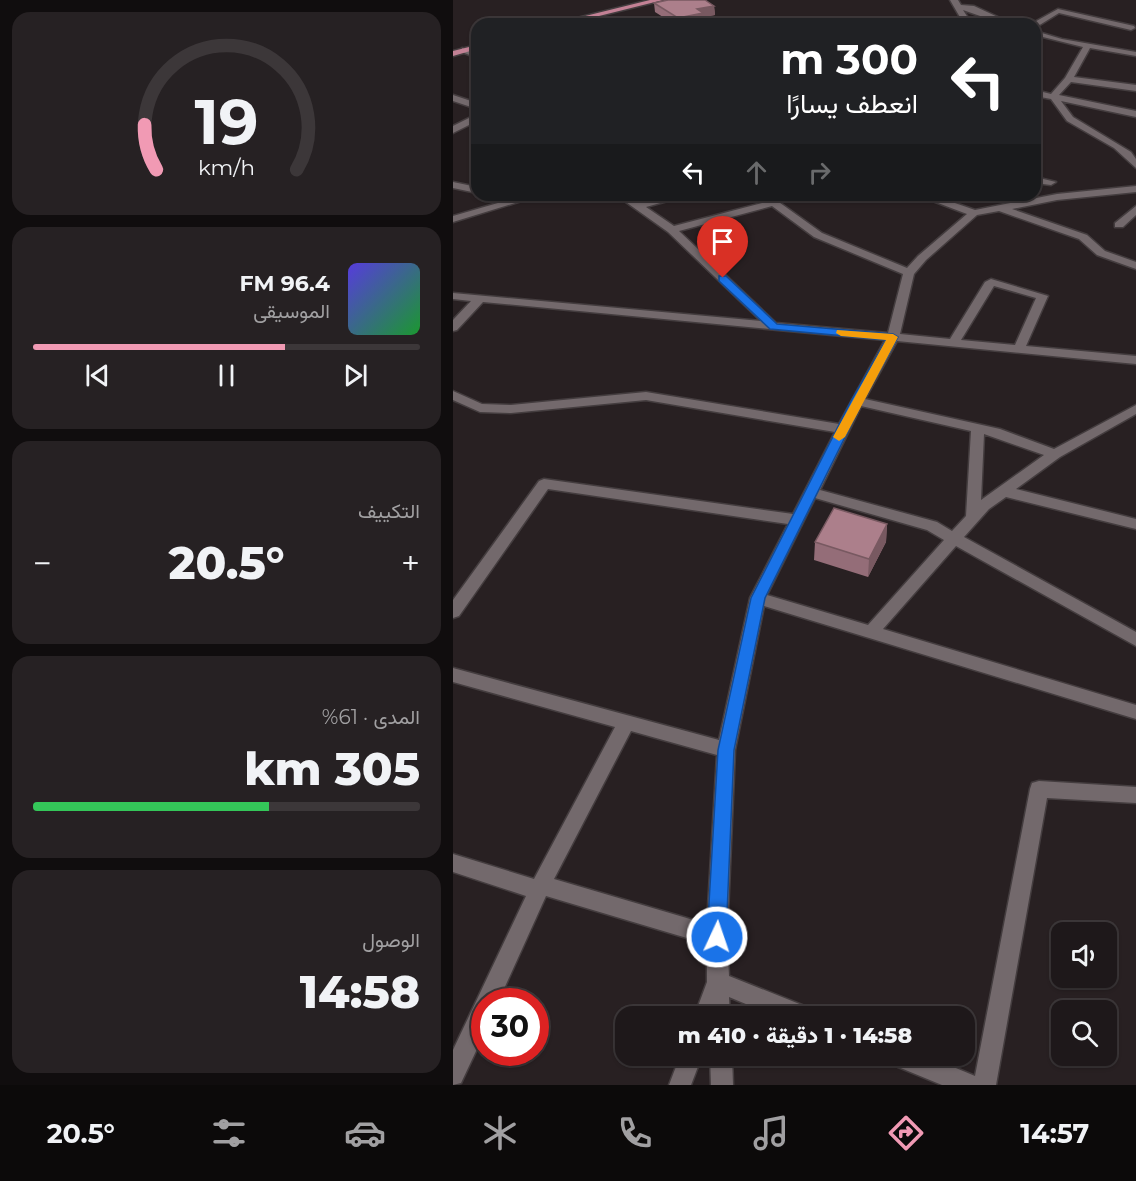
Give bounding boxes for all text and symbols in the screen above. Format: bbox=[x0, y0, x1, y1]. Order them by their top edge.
text: 300 m bbox=[780, 33, 918, 85]
icon: left bbox=[939, 42, 1017, 120]
text: 19 bbox=[194, 84, 259, 160]
text: انعطف يسارًا bbox=[786, 87, 918, 120]
text: km/h bbox=[198, 155, 255, 181]
icon: left bbox=[677, 156, 710, 189]
icon: ahead bbox=[740, 156, 773, 189]
icon: right bbox=[803, 156, 836, 189]
pin bbox=[697, 216, 748, 278]
icon: arrive bbox=[706, 225, 739, 258]
text: 96.4 FM bbox=[240, 270, 330, 297]
text: الموسيقى bbox=[253, 299, 330, 323]
icon: previous bbox=[81, 359, 114, 392]
icon: pause bbox=[210, 359, 243, 392]
icon: next bbox=[339, 359, 372, 392]
text: التكييف bbox=[358, 499, 420, 523]
text: 20.5° bbox=[169, 535, 284, 590]
text: − bbox=[33, 543, 52, 583]
text: + bbox=[401, 543, 420, 583]
text: المدى · 61% bbox=[322, 705, 420, 729]
text: 305 km bbox=[244, 741, 420, 796]
position arrow bbox=[685, 905, 749, 969]
map controls bbox=[1051, 922, 1117, 1066]
button: sound bbox=[1051, 922, 1117, 988]
text: الوصول bbox=[362, 928, 420, 952]
text: 14:58 bbox=[300, 964, 420, 1019]
speed limit sign: 30 bbox=[471, 988, 549, 1066]
button: search bbox=[1051, 1000, 1117, 1066]
text: 14:58 · 1 دقيقة · 410 m bbox=[678, 1022, 912, 1049]
icon: filters bbox=[208, 1112, 250, 1154]
icon: car bbox=[344, 1112, 386, 1154]
icon: climate bbox=[479, 1112, 521, 1154]
icon: phone bbox=[614, 1112, 656, 1154]
icon: music bbox=[750, 1112, 792, 1154]
icon: directions bbox=[885, 1112, 927, 1154]
text: 20.5° bbox=[47, 1117, 115, 1150]
text: 14:57 bbox=[1020, 1117, 1089, 1150]

